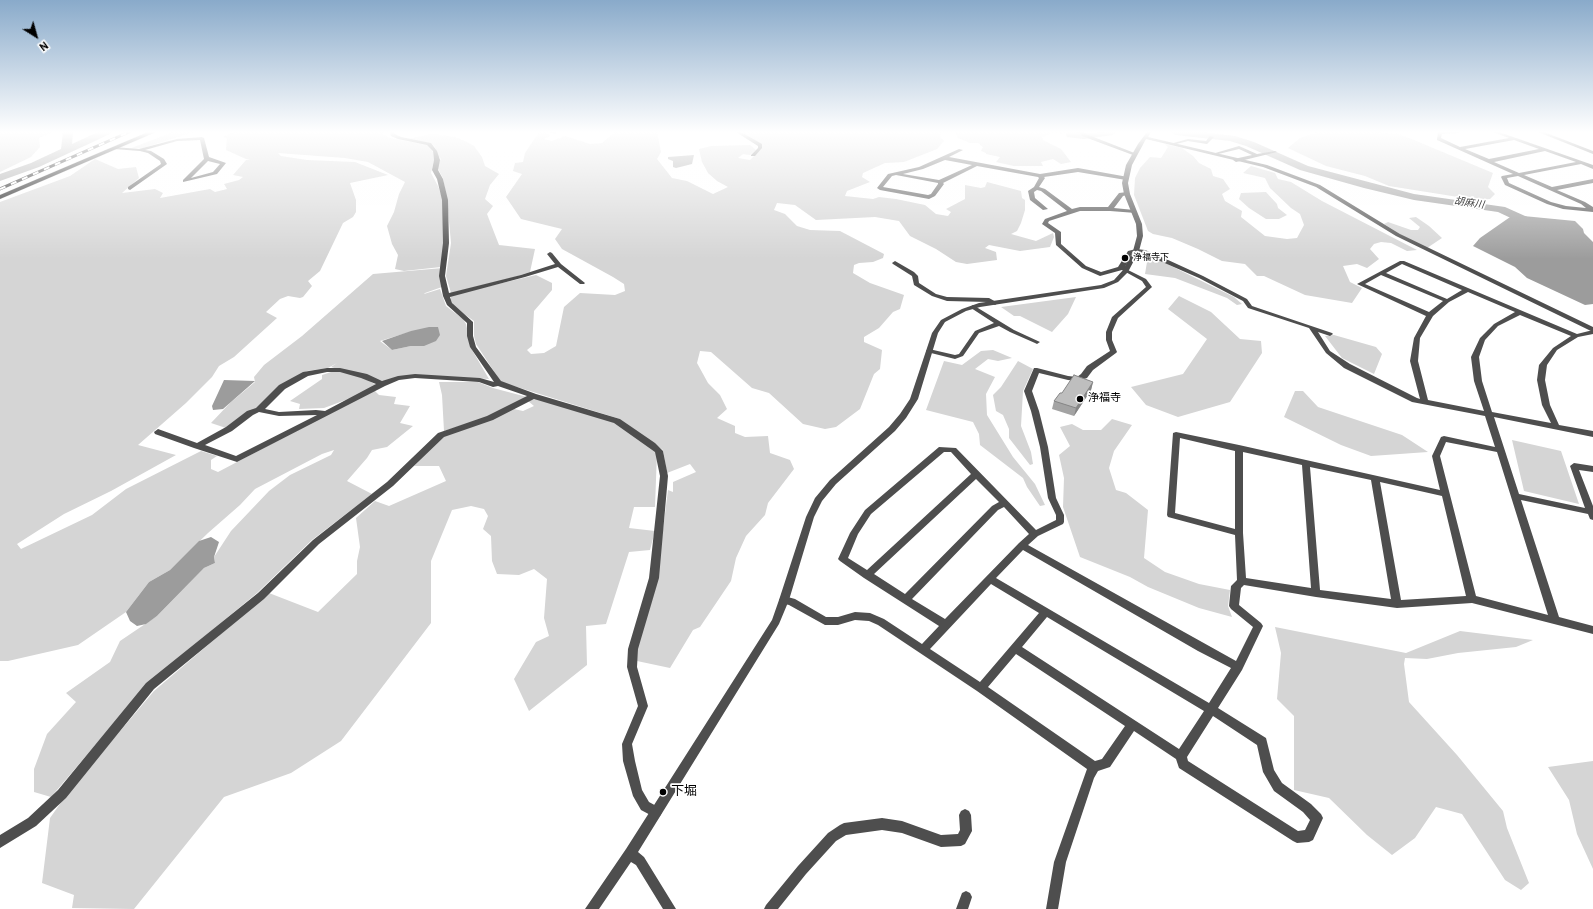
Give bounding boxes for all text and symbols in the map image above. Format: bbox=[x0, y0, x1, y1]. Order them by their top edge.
north arrow bbox=[16, 16, 56, 56]
text: N bbox=[36, 38, 51, 54]
water label: 胡麻川 bbox=[1453, 196, 1485, 212]
marker: 浄福寺下 bbox=[1120, 253, 1130, 263]
place label: 浄福寺下 bbox=[1133, 253, 1169, 263]
place label: 浄福寺 bbox=[1088, 392, 1121, 406]
marker: 浄福寺 bbox=[1075, 394, 1085, 404]
place label: 下堀 bbox=[671, 784, 697, 800]
marker: 下堀 bbox=[658, 787, 668, 797]

